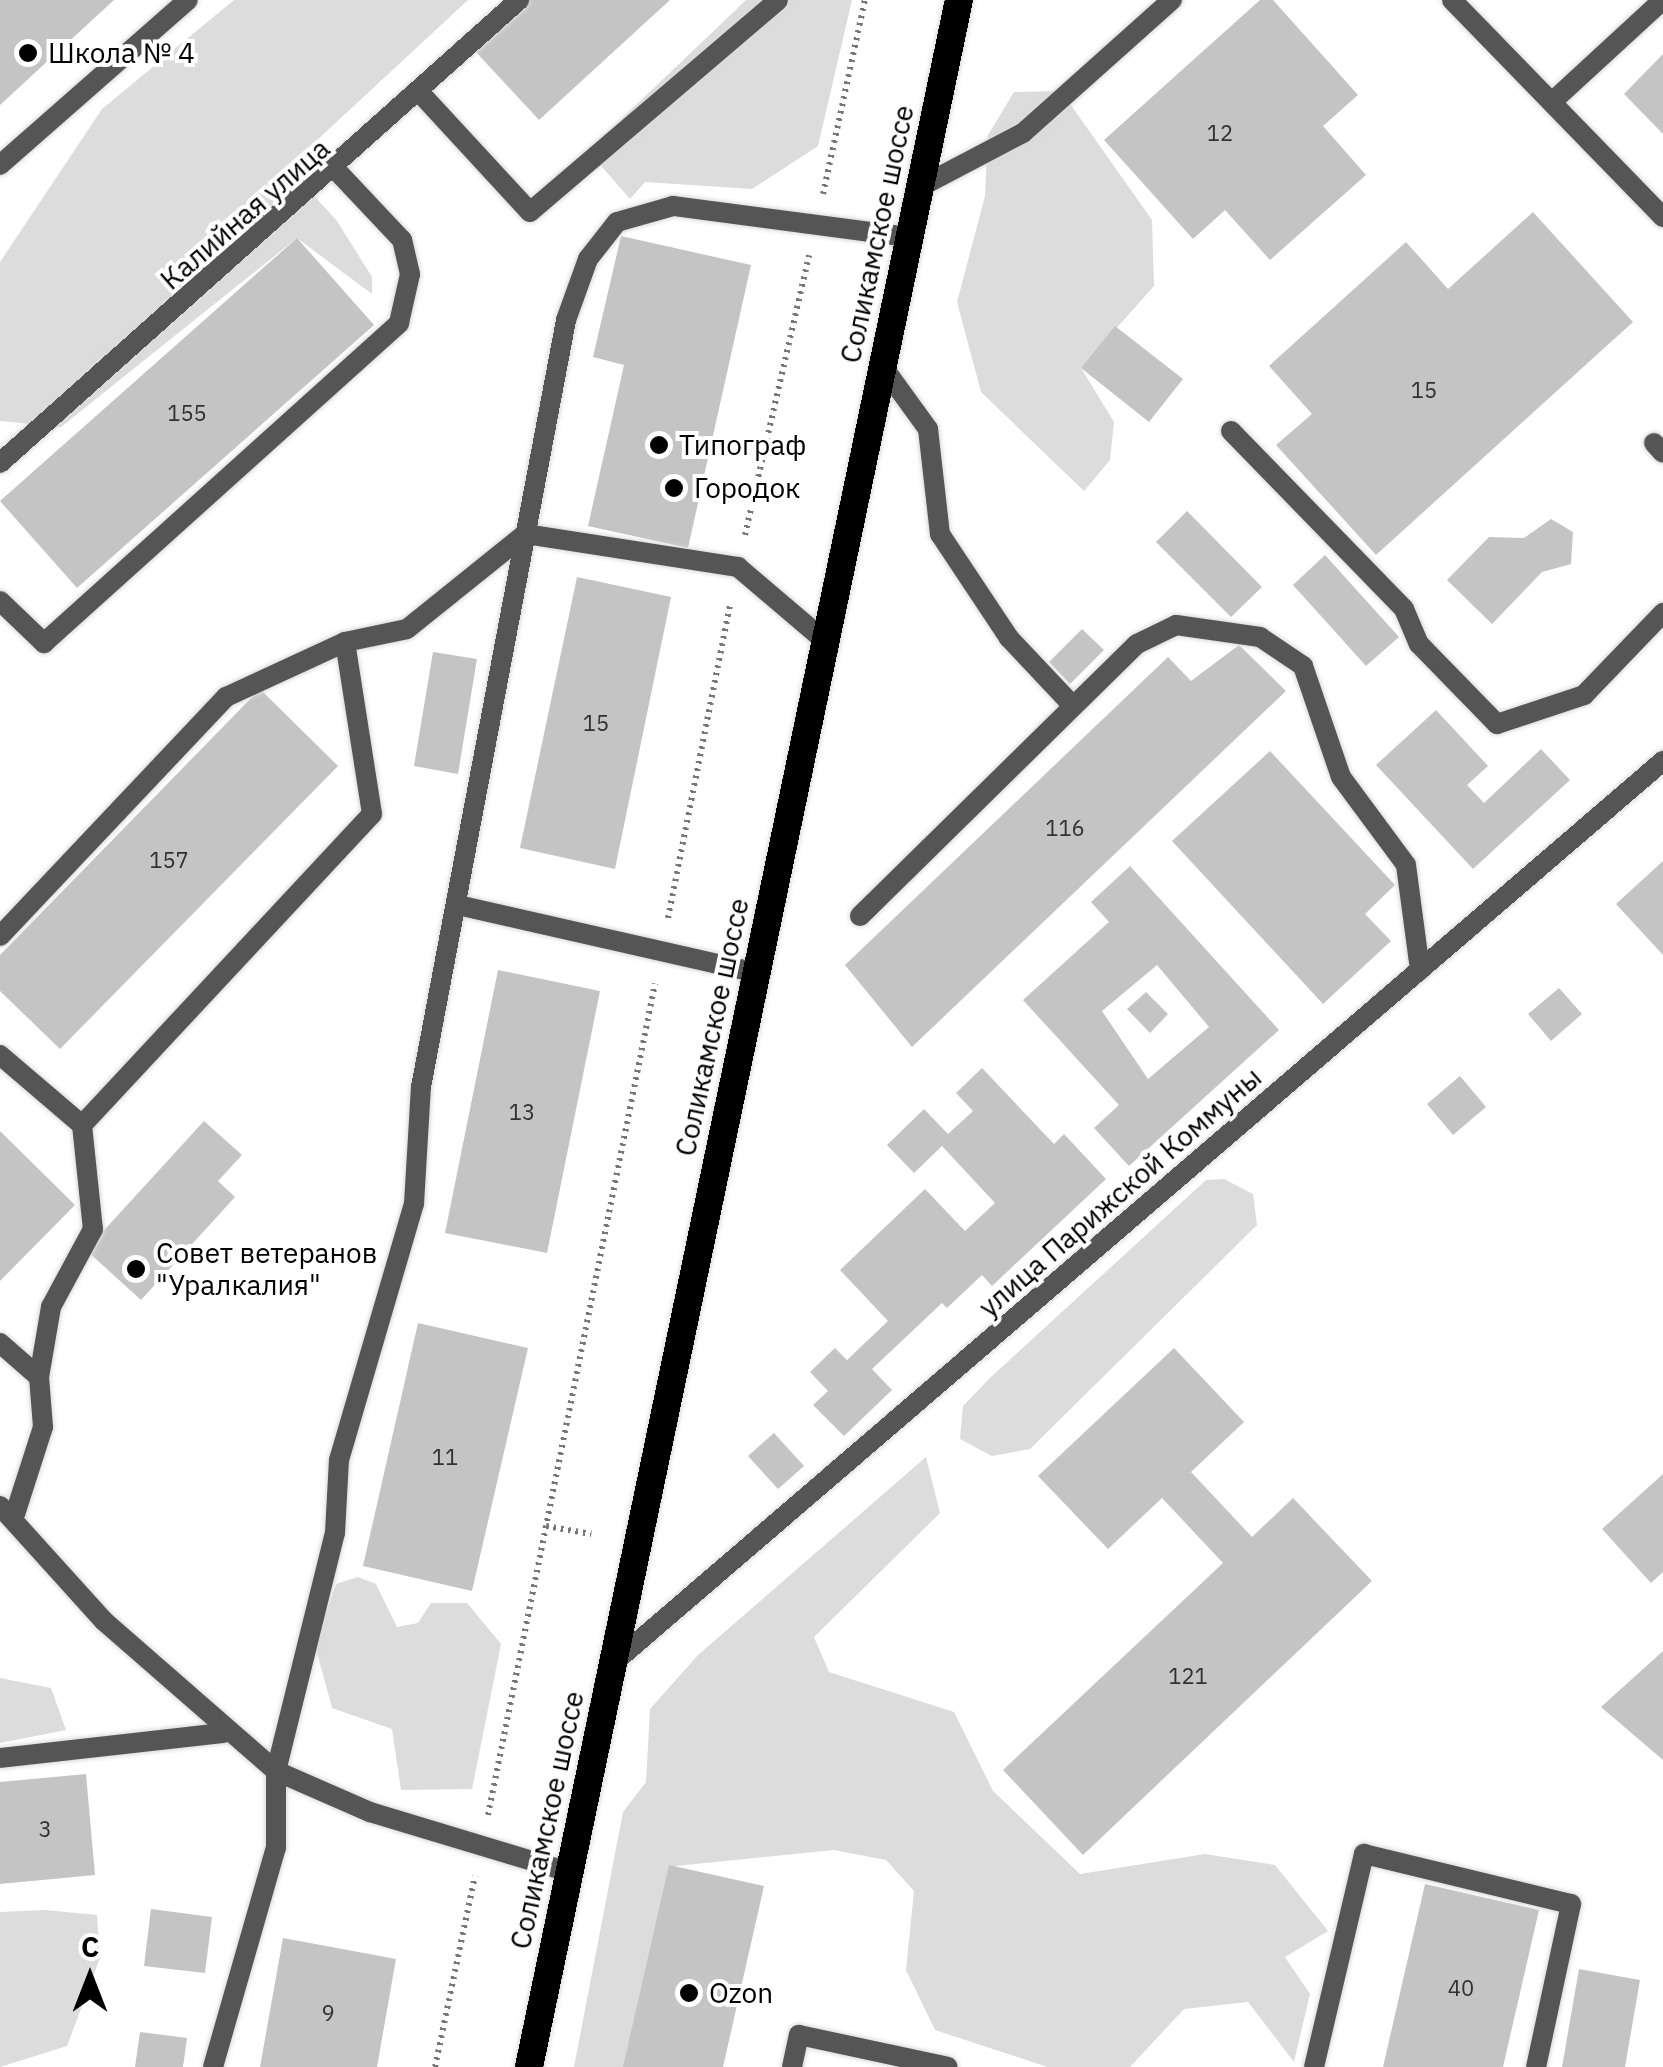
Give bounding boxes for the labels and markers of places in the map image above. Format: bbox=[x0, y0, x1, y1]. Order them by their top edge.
place label: Школа № 4 bbox=[48, 36, 195, 70]
marker: Школа № 4 bbox=[17, 42, 39, 64]
place label: Типограф bbox=[679, 428, 806, 462]
marker: Типограф bbox=[648, 434, 670, 456]
place label: Городок bbox=[694, 471, 801, 505]
marker: Городок bbox=[663, 477, 685, 499]
place label: Совет ветеранов "Уралкалия" bbox=[156, 1236, 377, 1302]
marker: Совет ветеранов "Уралкалия" bbox=[125, 1258, 147, 1280]
place label: Ozon bbox=[709, 1976, 773, 2010]
marker: Ozon bbox=[678, 1982, 700, 2004]

